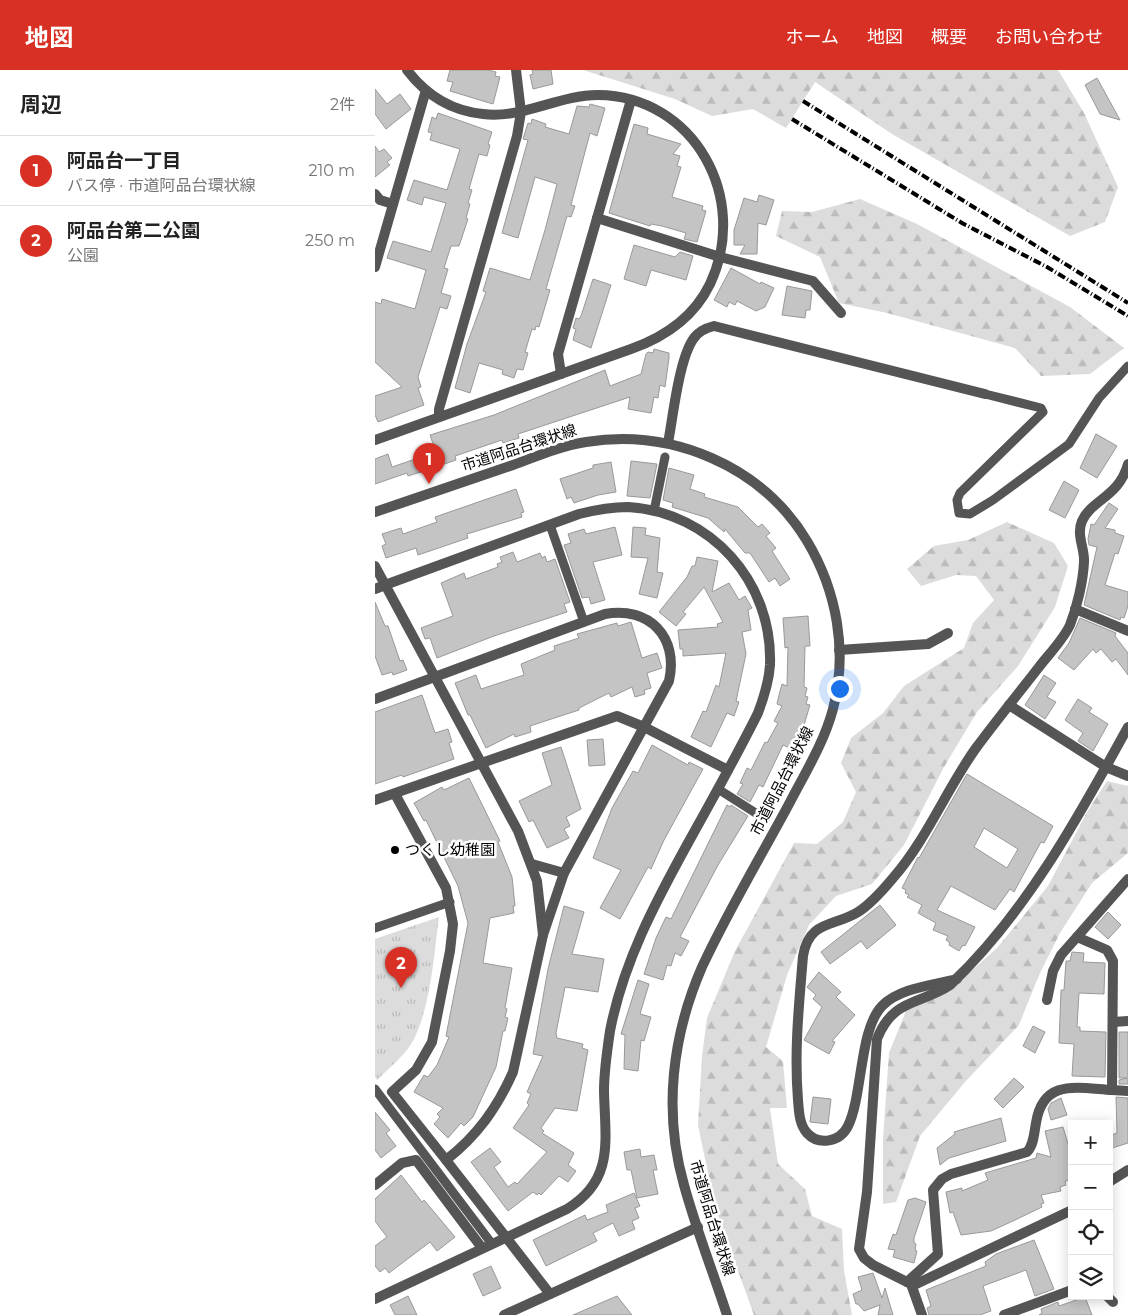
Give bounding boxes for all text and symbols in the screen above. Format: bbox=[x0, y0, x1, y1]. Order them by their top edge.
text: 地図 bbox=[25, 23, 73, 52]
text: ホーム bbox=[786, 26, 839, 48]
text: 地図 bbox=[867, 26, 903, 48]
text: 概要 bbox=[931, 26, 967, 48]
text: お問い合わせ bbox=[995, 26, 1103, 48]
text: 周辺 bbox=[20, 92, 62, 117]
text: 2件 bbox=[330, 95, 355, 114]
text: 阿品台一丁目 bbox=[67, 149, 181, 172]
text: 1 bbox=[33, 161, 39, 180]
text: 210 m bbox=[308, 161, 355, 180]
text: バス停 · 市道阿品台環状線 bbox=[67, 176, 255, 195]
text: 阿品台第二公園 bbox=[67, 219, 200, 242]
text: 2 bbox=[31, 231, 41, 250]
text: 250 m bbox=[305, 231, 355, 250]
text: 公園 bbox=[67, 246, 99, 265]
street label: 市道阿品台環状線 bbox=[459, 420, 579, 475]
pin: 1 bbox=[413, 443, 445, 484]
your location bbox=[827, 676, 853, 702]
street label: 市道阿品台環状線 bbox=[746, 723, 817, 839]
place label: つくし幼稚園 bbox=[405, 840, 495, 859]
marker: つくし幼稚園 bbox=[389, 844, 401, 856]
pin: 2 bbox=[385, 947, 417, 988]
map controls bbox=[1068, 1120, 1113, 1300]
button: + bbox=[1068, 1120, 1113, 1165]
street label: 市道阿品台環状線 bbox=[686, 1158, 739, 1278]
button: − bbox=[1068, 1165, 1113, 1210]
button: locate bbox=[1068, 1210, 1113, 1255]
button: layers bbox=[1068, 1255, 1113, 1300]

